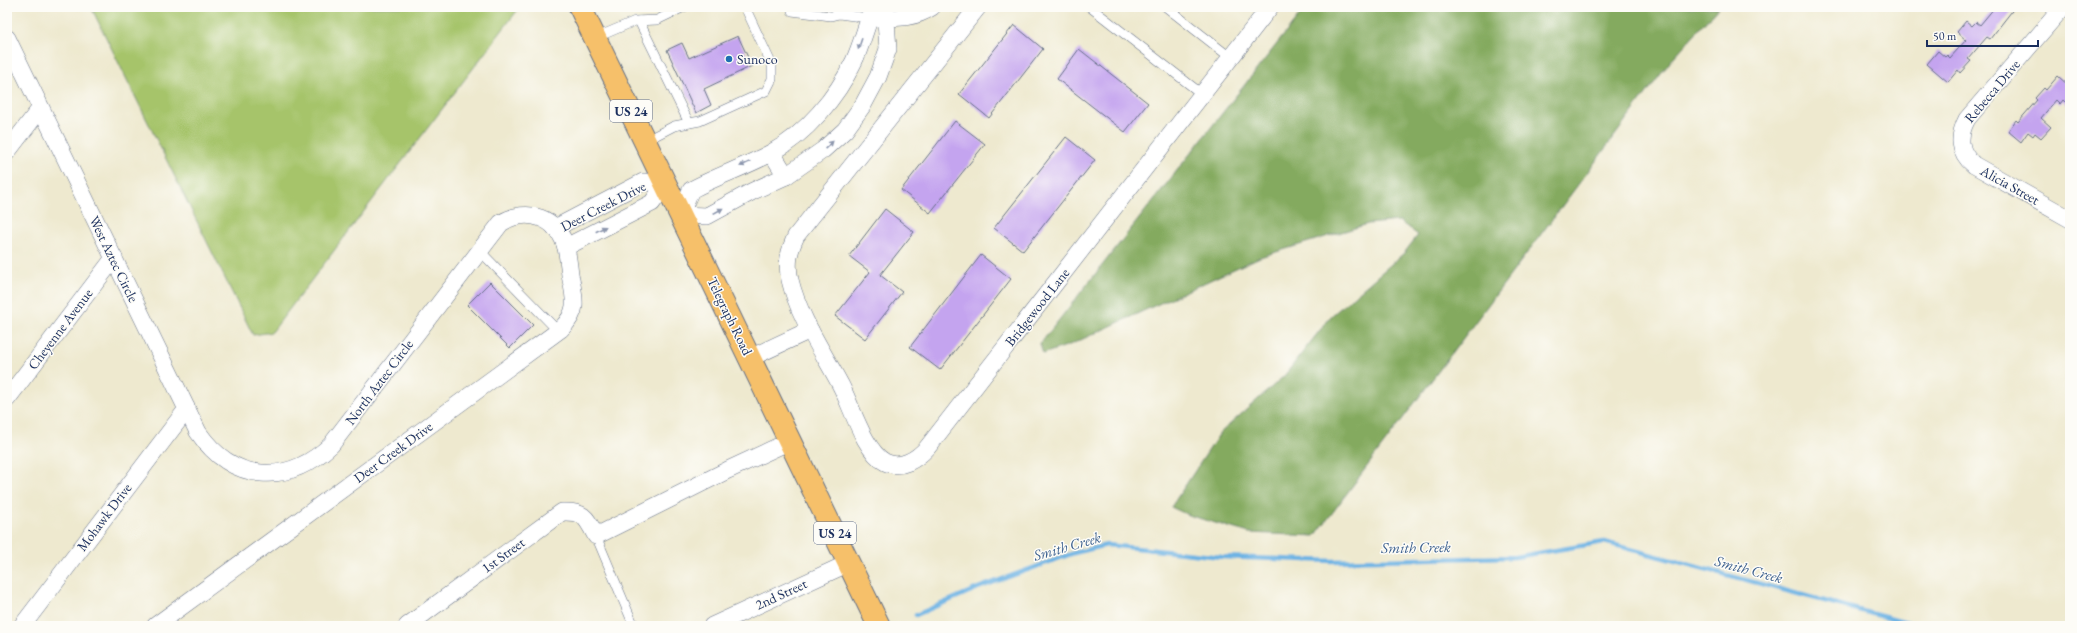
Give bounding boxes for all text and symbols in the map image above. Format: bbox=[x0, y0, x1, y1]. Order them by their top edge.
scale bar bbox=[1927, 22, 2038, 48]
text: 50 m bbox=[1933, 28, 1957, 44]
one-way arrow bbox=[857, 38, 863, 50]
place label: Sunoco bbox=[737, 50, 778, 68]
marker: Sunoco bbox=[724, 54, 734, 64]
street label: Rebecca Drive bbox=[1960, 55, 2024, 126]
road number: US 24 bbox=[610, 100, 652, 122]
one-way arrow bbox=[824, 140, 834, 149]
street label: Alicia Street bbox=[1976, 161, 2043, 209]
one-way arrow bbox=[739, 162, 751, 168]
street label: Deer Creek Drive bbox=[557, 177, 649, 235]
one-way arrow bbox=[712, 207, 724, 214]
street label: West Aztec Circle bbox=[85, 213, 143, 306]
one-way arrow bbox=[595, 226, 606, 232]
street label: Bridgewood Lane bbox=[1001, 264, 1074, 350]
street label: Telegraph Road bbox=[703, 274, 757, 359]
street label: Cheyenne Avenue bbox=[24, 284, 97, 373]
street label: North Aztec Circle bbox=[341, 335, 417, 428]
street label: Deer Creek Drive bbox=[350, 417, 437, 487]
street label: Mohawk Drive bbox=[73, 479, 136, 555]
road number: US 24 bbox=[814, 522, 856, 544]
water label: Smith Creek bbox=[1030, 527, 1103, 565]
street label: 1st Street bbox=[478, 533, 529, 577]
water label: Smith Creek bbox=[1380, 537, 1451, 557]
water label: Smith Creek bbox=[1712, 551, 1785, 587]
street label: 2nd Street bbox=[752, 574, 810, 614]

